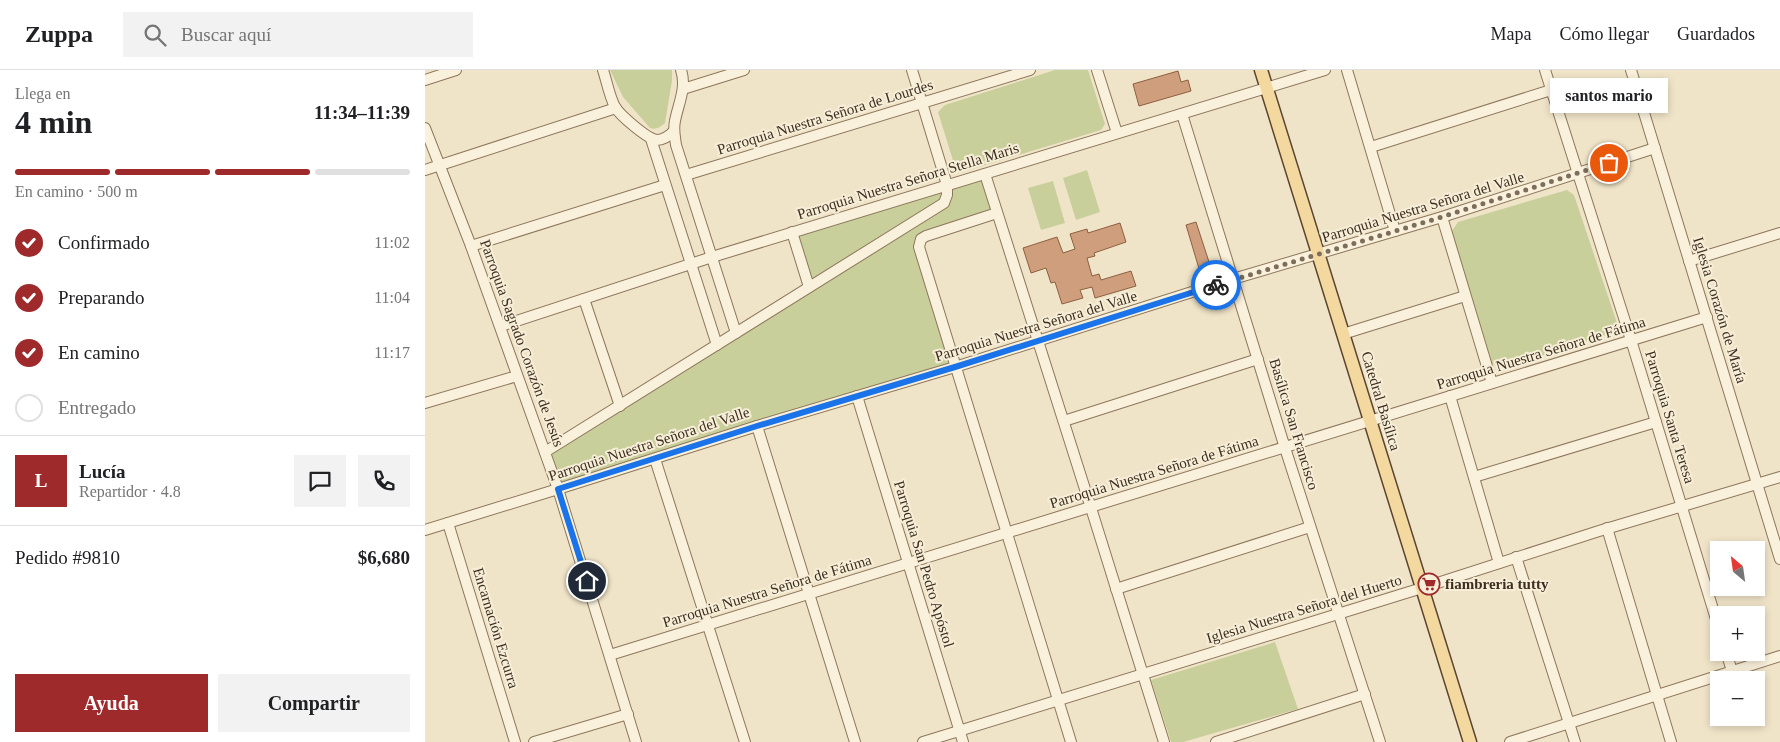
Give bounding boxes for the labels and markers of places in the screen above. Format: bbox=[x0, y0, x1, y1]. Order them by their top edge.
callout: santos mario bbox=[1550, 78, 1668, 113]
pin bbox=[1588, 142, 1630, 184]
pin bbox=[566, 560, 608, 602]
supermarket icon: fiambreria tutty bbox=[1417, 572, 1441, 596]
place label: fiambreria tutty bbox=[1445, 576, 1549, 592]

